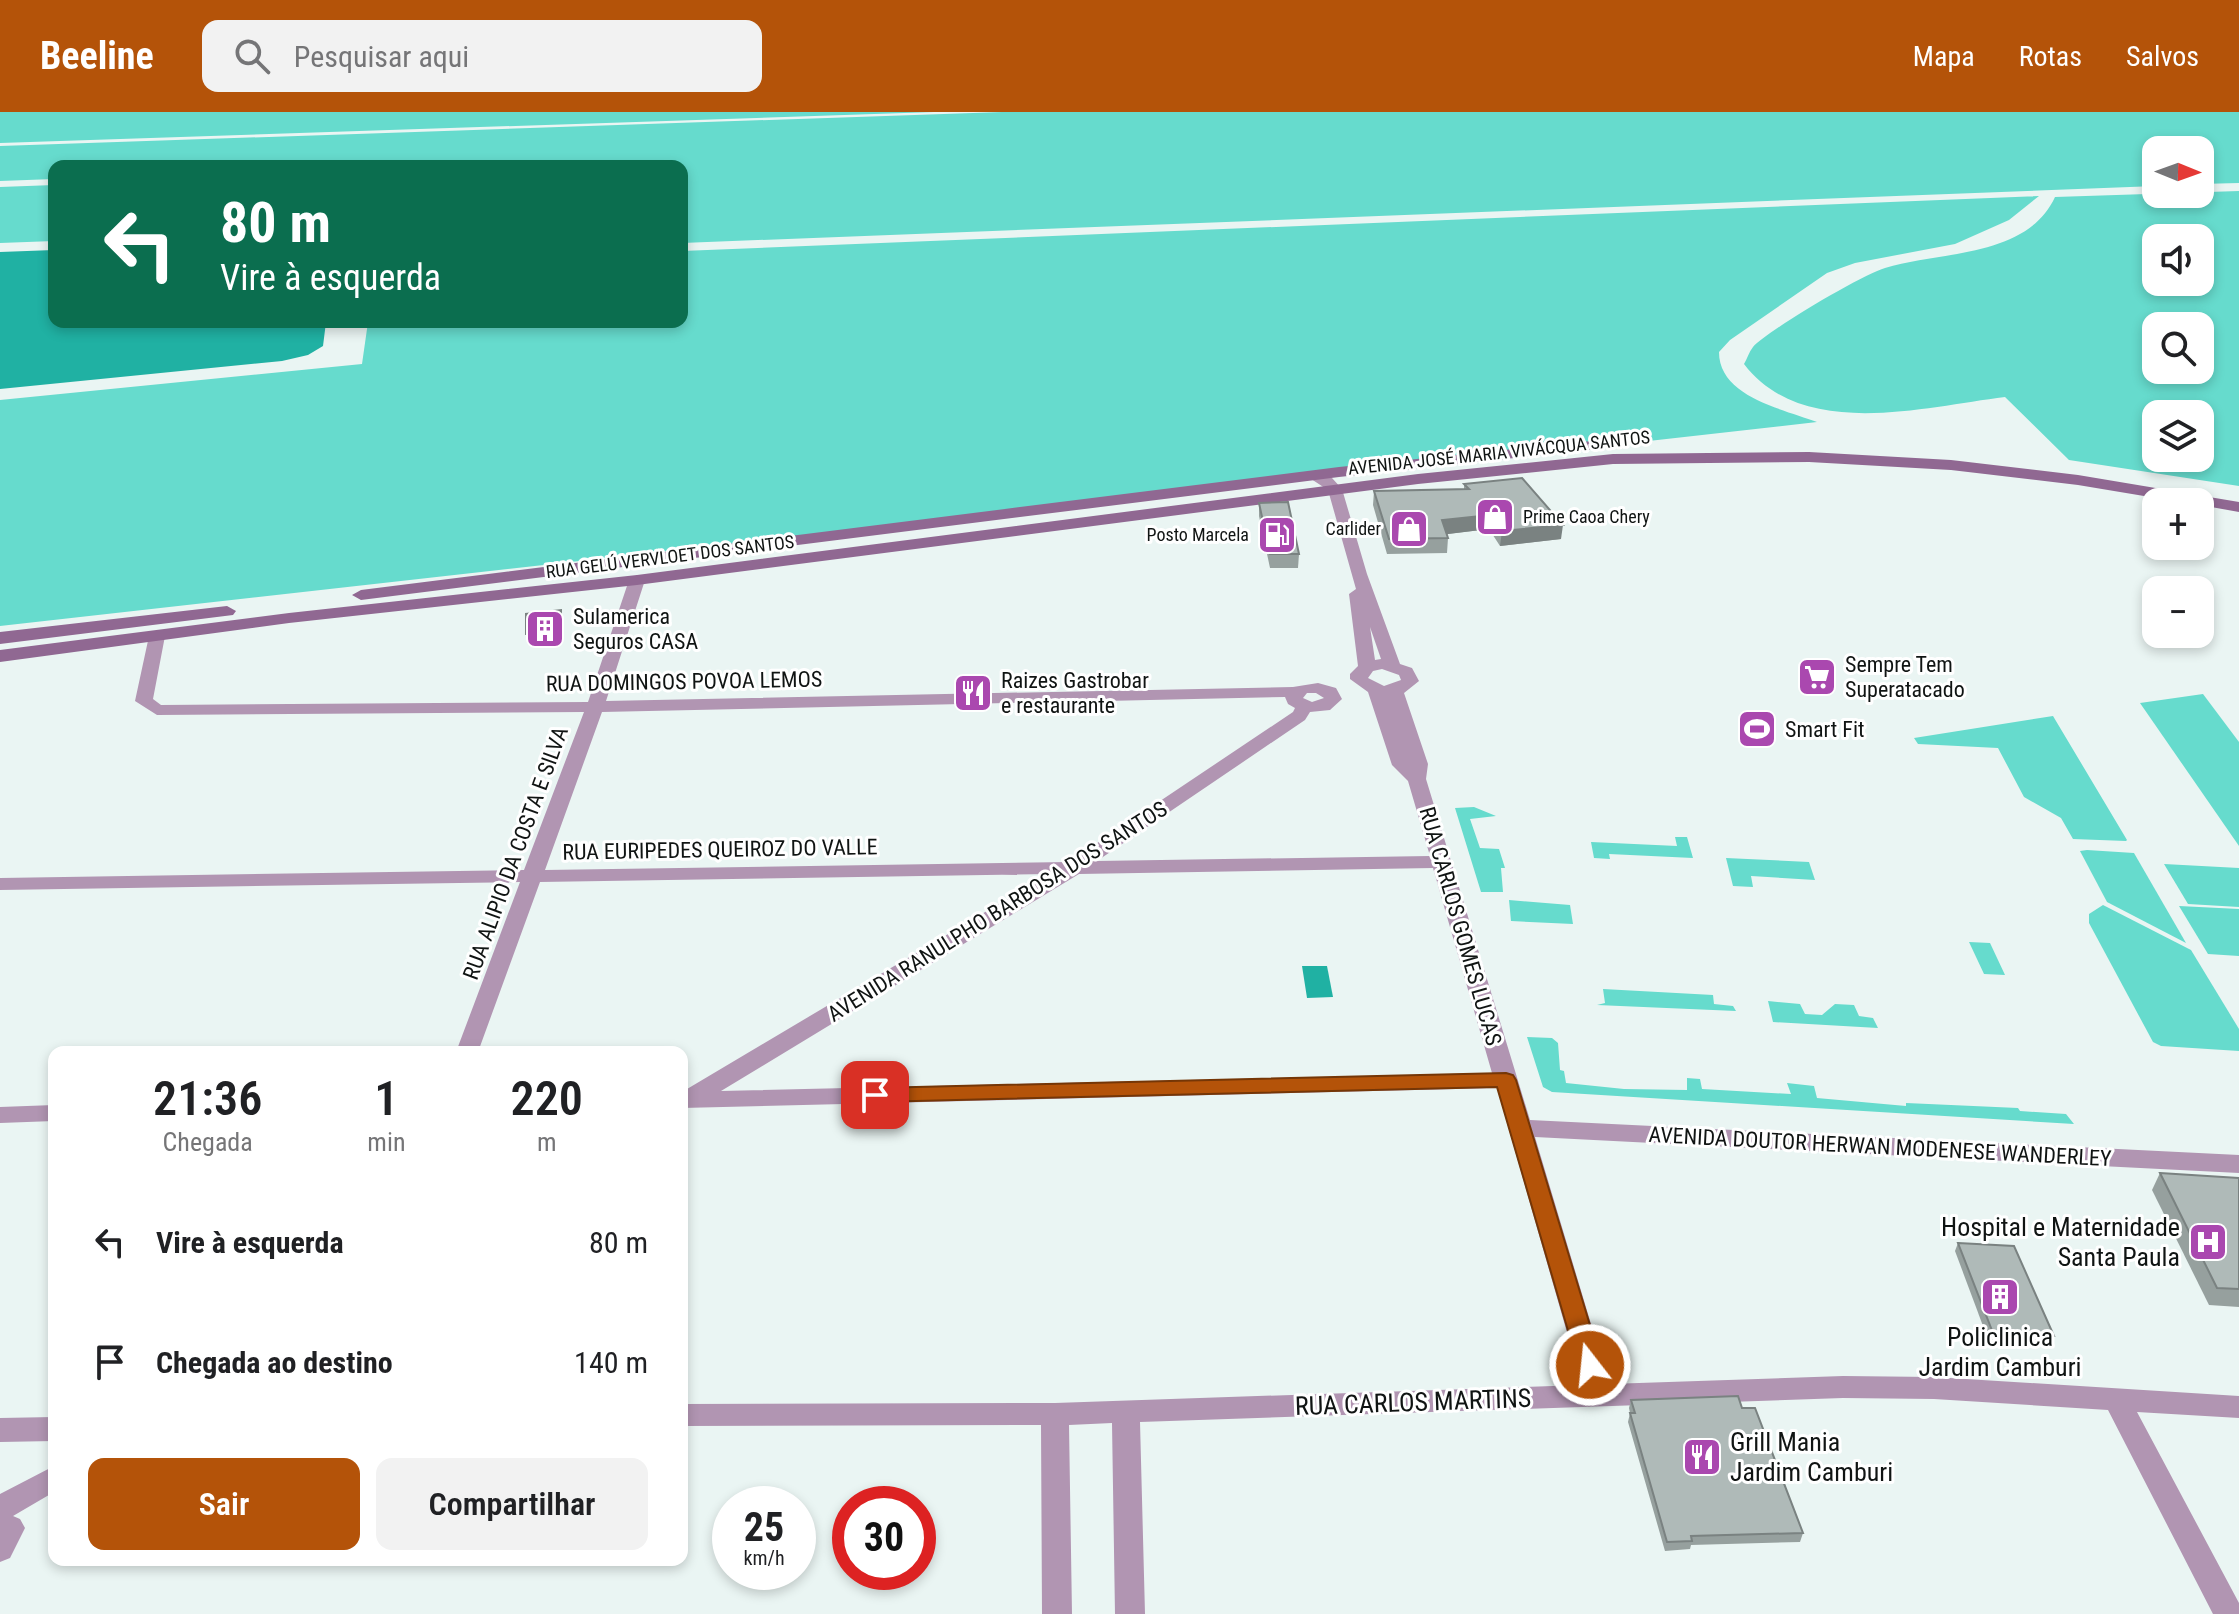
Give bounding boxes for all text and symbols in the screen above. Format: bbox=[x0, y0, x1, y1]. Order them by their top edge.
search box bbox=[202, 20, 762, 92]
text: Beeline bbox=[40, 34, 154, 78]
icon: search bbox=[230, 34, 274, 78]
text: Pesquisar aqui bbox=[294, 39, 469, 74]
text: Mapa bbox=[1913, 40, 1975, 73]
text: Rotas bbox=[2019, 40, 2082, 73]
text: Salvos bbox=[2126, 40, 2199, 73]
north arrow bbox=[2142, 136, 2214, 208]
map controls bbox=[2142, 136, 2214, 648]
text: 80 m bbox=[220, 190, 331, 256]
icon: left bbox=[88, 192, 192, 296]
button: sound bbox=[2142, 224, 2214, 296]
text: Vire à esquerda bbox=[220, 257, 441, 299]
button: search bbox=[2142, 312, 2214, 384]
button: layers bbox=[2142, 400, 2214, 472]
street label: AVENIDA JOSÉ MARIA VIVÁCQUA SANTOS bbox=[1347, 426, 1651, 479]
button: + bbox=[2142, 488, 2214, 560]
shop icon: Prime Caoa Chery bbox=[1474, 496, 1516, 538]
place label: Prime Caoa Chery bbox=[1523, 506, 1650, 527]
shop icon: Carlider bbox=[1388, 508, 1430, 550]
fuel station icon: Posto Marcela bbox=[1256, 514, 1298, 556]
place label: Carlider bbox=[1326, 518, 1382, 539]
place label: Posto Marcela bbox=[1147, 524, 1249, 545]
street label: RUA GELÚ VERVLOET DOS SANTOS bbox=[545, 531, 795, 582]
button: − bbox=[2142, 576, 2214, 648]
place label: Sulamerica Seguros CASA bbox=[573, 604, 698, 654]
building icon: Sulamerica Seguros CASA bbox=[524, 608, 566, 650]
place label: Sempre Tem Superatacado bbox=[1845, 652, 1965, 702]
supermarket icon: Sempre Tem Superatacado bbox=[1796, 656, 1838, 698]
street label: RUA DOMINGOS POVOA LEMOS bbox=[546, 667, 822, 696]
place label: Raizes Gastrobar e restaurante bbox=[1001, 668, 1149, 718]
restaurant icon: Raizes Gastrobar e restaurante bbox=[952, 672, 994, 714]
sports icon: Smart Fit bbox=[1736, 708, 1778, 750]
place label: Smart Fit bbox=[1785, 717, 1864, 742]
street label: RUA ALIPIO DA COSTA E SILVA bbox=[458, 723, 573, 983]
street label: AVENIDA RANULPHO BARBOSA DOS SANTOS bbox=[823, 796, 1172, 1027]
street label: RUA CARLOS GOMES LUCAS bbox=[1414, 804, 1507, 1048]
street label: RUA EURIPEDES QUEIROZ DO VALLE bbox=[562, 834, 878, 865]
pin bbox=[841, 1061, 909, 1129]
text: 21:36 bbox=[153, 1070, 262, 1127]
text: 1 bbox=[374, 1070, 398, 1127]
text: 220 bbox=[511, 1070, 583, 1127]
icon: arrive bbox=[853, 1073, 897, 1117]
street label: AVENIDA DOUTOR HERWAN MODENESE WANDERLEY bbox=[1648, 1122, 2112, 1171]
text: Chegada bbox=[163, 1127, 253, 1157]
text: min bbox=[367, 1127, 405, 1157]
text: m bbox=[537, 1127, 557, 1157]
place label: Hospital e Maternidade Santa Paula bbox=[1941, 1212, 2180, 1272]
icon: left bbox=[88, 1220, 132, 1264]
hospital icon: Hospital e Maternidade Santa Paula bbox=[2187, 1221, 2229, 1263]
text: Vire à esquerda bbox=[156, 1225, 344, 1260]
text: 80 m bbox=[589, 1225, 648, 1260]
building icon: Policlinica Jardim Camburi bbox=[1979, 1276, 2021, 1318]
place label: Policlinica Jardim Camburi bbox=[1918, 1322, 2082, 1382]
position arrow bbox=[1548, 1323, 1632, 1407]
icon: arrive bbox=[88, 1340, 132, 1384]
text: Chegada ao destino bbox=[156, 1345, 393, 1380]
text: 140 m bbox=[574, 1345, 648, 1380]
street label: RUA CARLOS MARTINS bbox=[1294, 1383, 1532, 1421]
place label: Grill Mania Jardim Camburi bbox=[1730, 1427, 1893, 1487]
restaurant icon: Grill Mania Jardim Camburi bbox=[1681, 1436, 1723, 1478]
button: Sair bbox=[88, 1458, 360, 1550]
button: Compartilhar bbox=[376, 1458, 648, 1550]
speed limit sign: 30 bbox=[832, 1486, 936, 1590]
text: 25 bbox=[744, 1504, 784, 1551]
text: km/h bbox=[743, 1546, 785, 1570]

